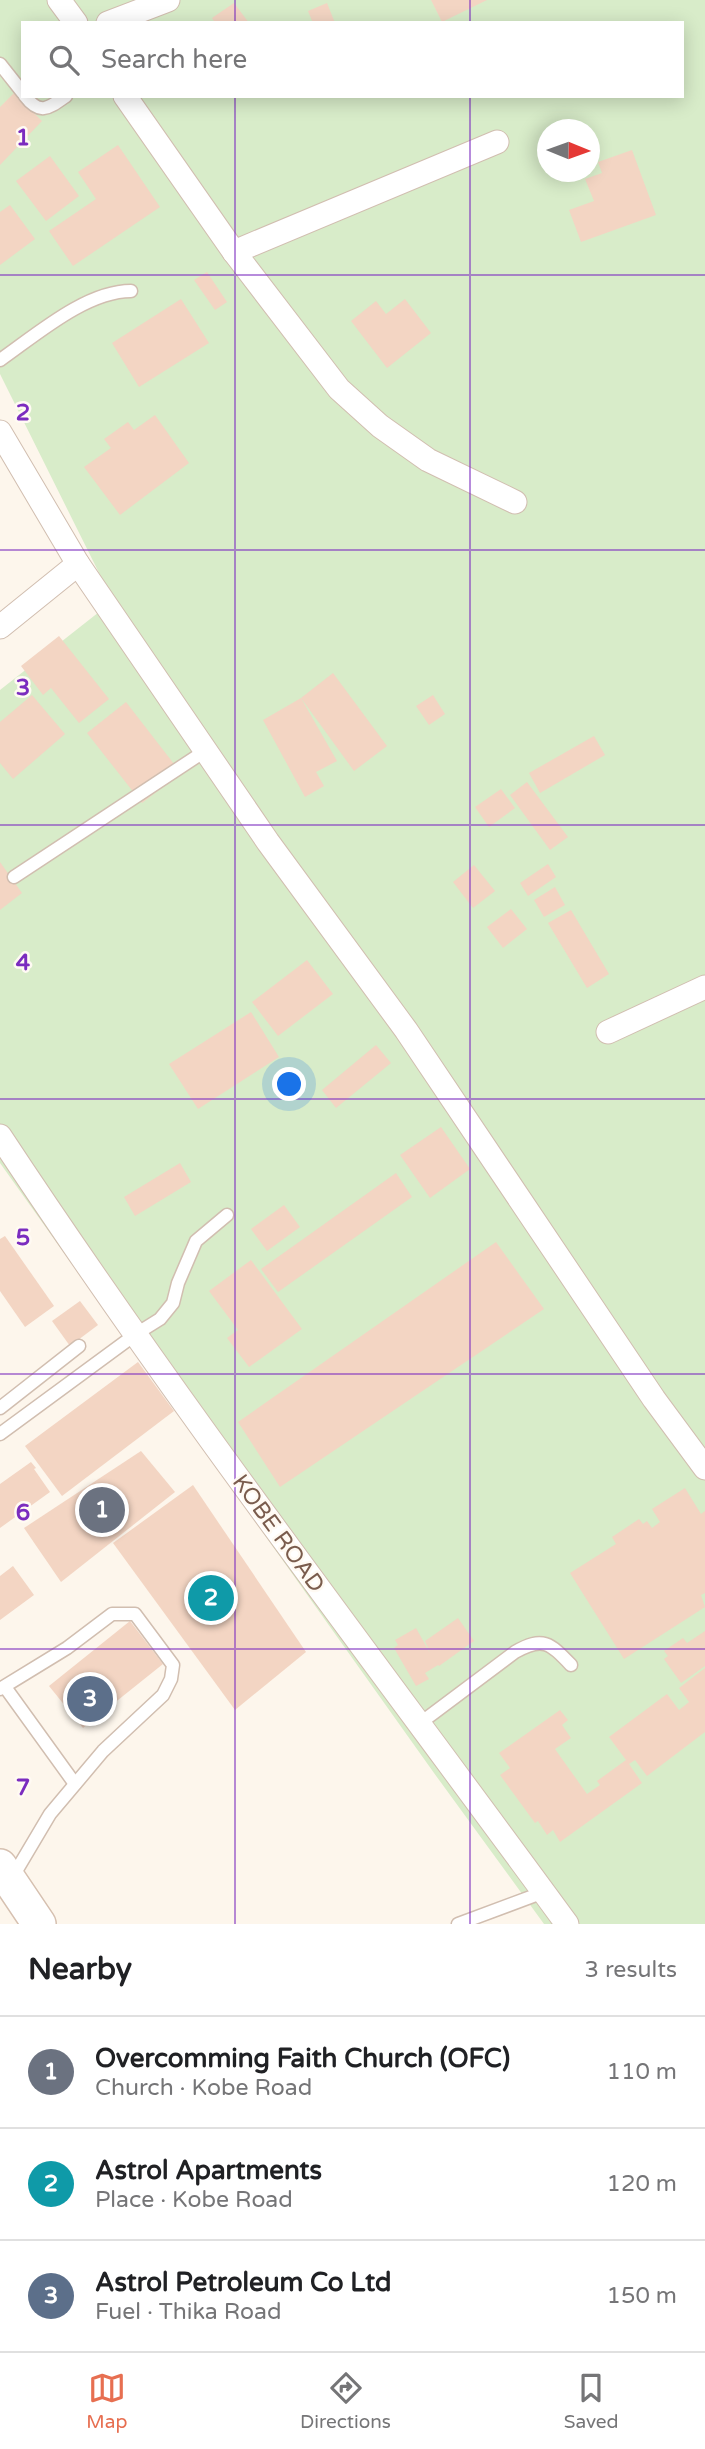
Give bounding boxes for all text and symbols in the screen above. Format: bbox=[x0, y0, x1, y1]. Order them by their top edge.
search box bbox=[21, 21, 684, 98]
icon: search bbox=[45, 41, 83, 79]
text: Search here bbox=[101, 44, 247, 75]
north arrow bbox=[537, 119, 600, 182]
text: 1 bbox=[16, 124, 30, 152]
text: 2 bbox=[16, 399, 30, 427]
text: 3 bbox=[16, 674, 30, 702]
text: 4 bbox=[16, 949, 31, 977]
your location bbox=[272, 1067, 306, 1101]
text: 5 bbox=[16, 1224, 30, 1252]
street label: KOBE ROAD bbox=[226, 1469, 330, 1598]
pin: 1 bbox=[79, 1484, 125, 1536]
text: 6 bbox=[16, 1499, 30, 1527]
pin: 2 bbox=[188, 1572, 234, 1624]
pin: 3 bbox=[67, 1673, 113, 1725]
text: 7 bbox=[16, 1774, 30, 1802]
text: Nearby bbox=[28, 1951, 132, 1988]
text: 3 results bbox=[584, 1956, 677, 1984]
text: Overcomming Faith Church (OFC) bbox=[95, 2043, 510, 2074]
text: 1 bbox=[44, 2058, 58, 2086]
text: 110 m bbox=[607, 2058, 677, 2086]
text: Church · Kobe Road bbox=[95, 2074, 312, 2102]
text: Astrol Apartments bbox=[95, 2155, 322, 2186]
text: 2 bbox=[44, 2170, 58, 2198]
text: 120 m bbox=[607, 2170, 677, 2198]
text: Place · Kobe Road bbox=[95, 2186, 293, 2214]
text: Astrol Petroleum Co Ltd bbox=[95, 2267, 391, 2298]
text: 3 bbox=[44, 2282, 58, 2310]
text: 150 m bbox=[607, 2282, 677, 2310]
text: Fuel · Thika Road bbox=[95, 2298, 281, 2326]
tab: Map bbox=[86, 2369, 127, 2433]
tab: Directions bbox=[300, 2369, 391, 2433]
tab: Saved bbox=[564, 2369, 619, 2433]

